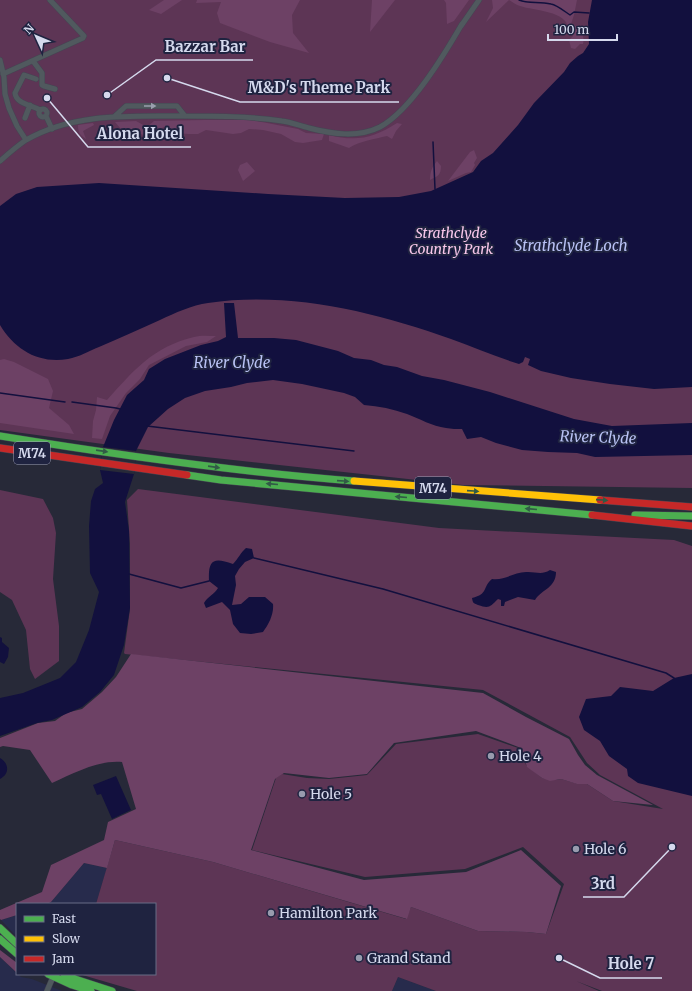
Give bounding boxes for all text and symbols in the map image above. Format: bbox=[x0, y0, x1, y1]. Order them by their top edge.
north arrow bbox=[16, 16, 56, 56]
scale bar bbox=[548, 16, 617, 42]
text: N bbox=[21, 21, 37, 37]
text: 100 m bbox=[554, 22, 589, 37]
callout: Bazzar Bar bbox=[156, 33, 253, 60]
text: Bazzar Bar bbox=[164, 37, 246, 56]
callout: M&D's Theme Park bbox=[240, 75, 399, 102]
text: M&D's Theme Park bbox=[248, 78, 391, 97]
one-way arrow bbox=[144, 103, 157, 109]
callout: Alona Hotel bbox=[88, 120, 191, 147]
text: Alona Hotel bbox=[96, 124, 183, 143]
park label: Strathclyde Country Park bbox=[409, 224, 494, 258]
water label: Strathclyde Loch bbox=[514, 236, 628, 255]
water label: River Clyde bbox=[194, 353, 271, 372]
water label: River Clyde bbox=[559, 426, 637, 448]
road number: M74 bbox=[14, 442, 50, 464]
one-way arrow bbox=[96, 448, 108, 455]
one-way arrow bbox=[208, 463, 220, 470]
one-way arrow bbox=[337, 477, 349, 484]
road number: M74 bbox=[415, 477, 451, 499]
one-way arrow bbox=[266, 481, 278, 488]
one-way arrow bbox=[467, 488, 479, 495]
one-way arrow bbox=[395, 493, 407, 500]
one-way arrow bbox=[596, 497, 609, 504]
one-way arrow bbox=[525, 506, 537, 513]
place label: Hole 4 bbox=[499, 747, 542, 765]
marker: Hole 4 bbox=[486, 751, 496, 761]
place label: Hole 5 bbox=[310, 785, 352, 803]
marker: Hole 5 bbox=[297, 789, 307, 799]
place label: Hole 6 bbox=[584, 840, 627, 858]
marker: Hole 6 bbox=[571, 844, 581, 854]
callout: 3rd bbox=[583, 870, 624, 897]
text: 3rd bbox=[591, 874, 615, 893]
legend bbox=[16, 903, 156, 975]
place label: Hamilton Park bbox=[279, 904, 377, 922]
marker: Hamilton Park bbox=[266, 908, 276, 918]
text: Fast bbox=[52, 911, 76, 926]
text: Slow bbox=[52, 931, 81, 946]
place label: Grand Stand bbox=[367, 949, 451, 967]
text: Jam bbox=[51, 951, 75, 966]
callout: Hole 7 bbox=[600, 951, 662, 978]
marker: Grand Stand bbox=[354, 953, 364, 963]
text: Hole 7 bbox=[608, 954, 654, 973]

